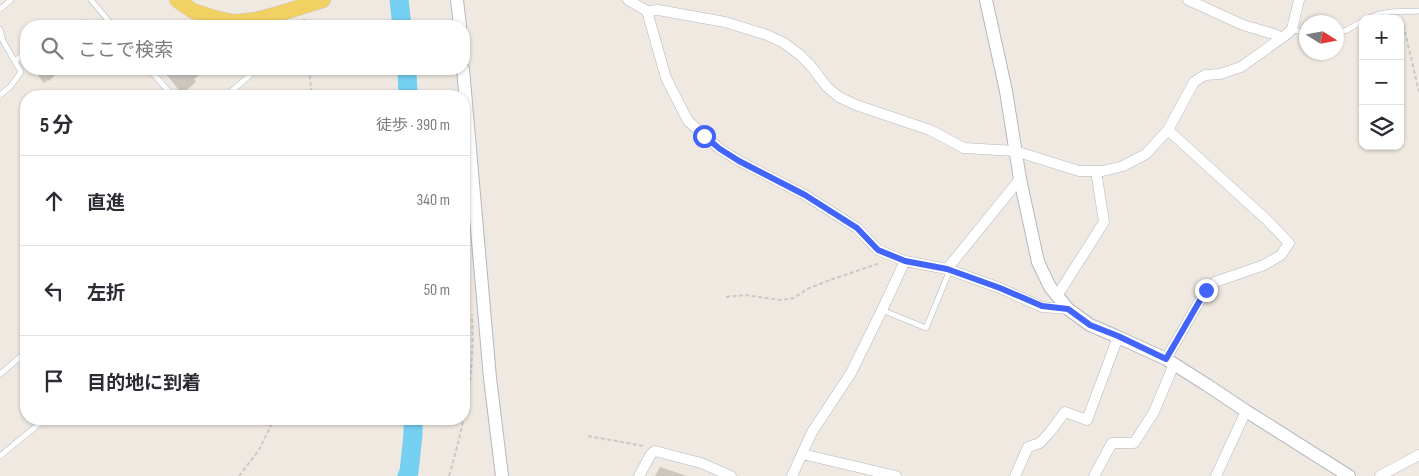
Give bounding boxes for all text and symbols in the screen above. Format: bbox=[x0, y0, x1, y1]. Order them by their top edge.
north arrow bbox=[1299, 15, 1344, 60]
map controls bbox=[1359, 15, 1404, 150]
button: + bbox=[1359, 15, 1404, 60]
search box bbox=[20, 20, 470, 75]
icon: search bbox=[38, 34, 66, 62]
text: ここで検索 bbox=[78, 39, 173, 62]
button: − bbox=[1359, 60, 1404, 105]
button: layers bbox=[1359, 105, 1404, 150]
text: 5 分 bbox=[40, 113, 74, 138]
text: 徒歩 · 390 m bbox=[376, 116, 450, 135]
route start bbox=[693, 125, 716, 148]
icon: ahead bbox=[40, 187, 68, 215]
text: 340 m bbox=[417, 191, 450, 210]
text: 直進 bbox=[87, 192, 125, 215]
icon: left bbox=[40, 277, 68, 305]
route end bbox=[1195, 279, 1218, 302]
text: 50 m bbox=[424, 281, 450, 300]
text: 左折 bbox=[87, 282, 125, 305]
icon: arrive bbox=[40, 367, 68, 395]
text: 目的地に到着 bbox=[87, 372, 201, 395]

